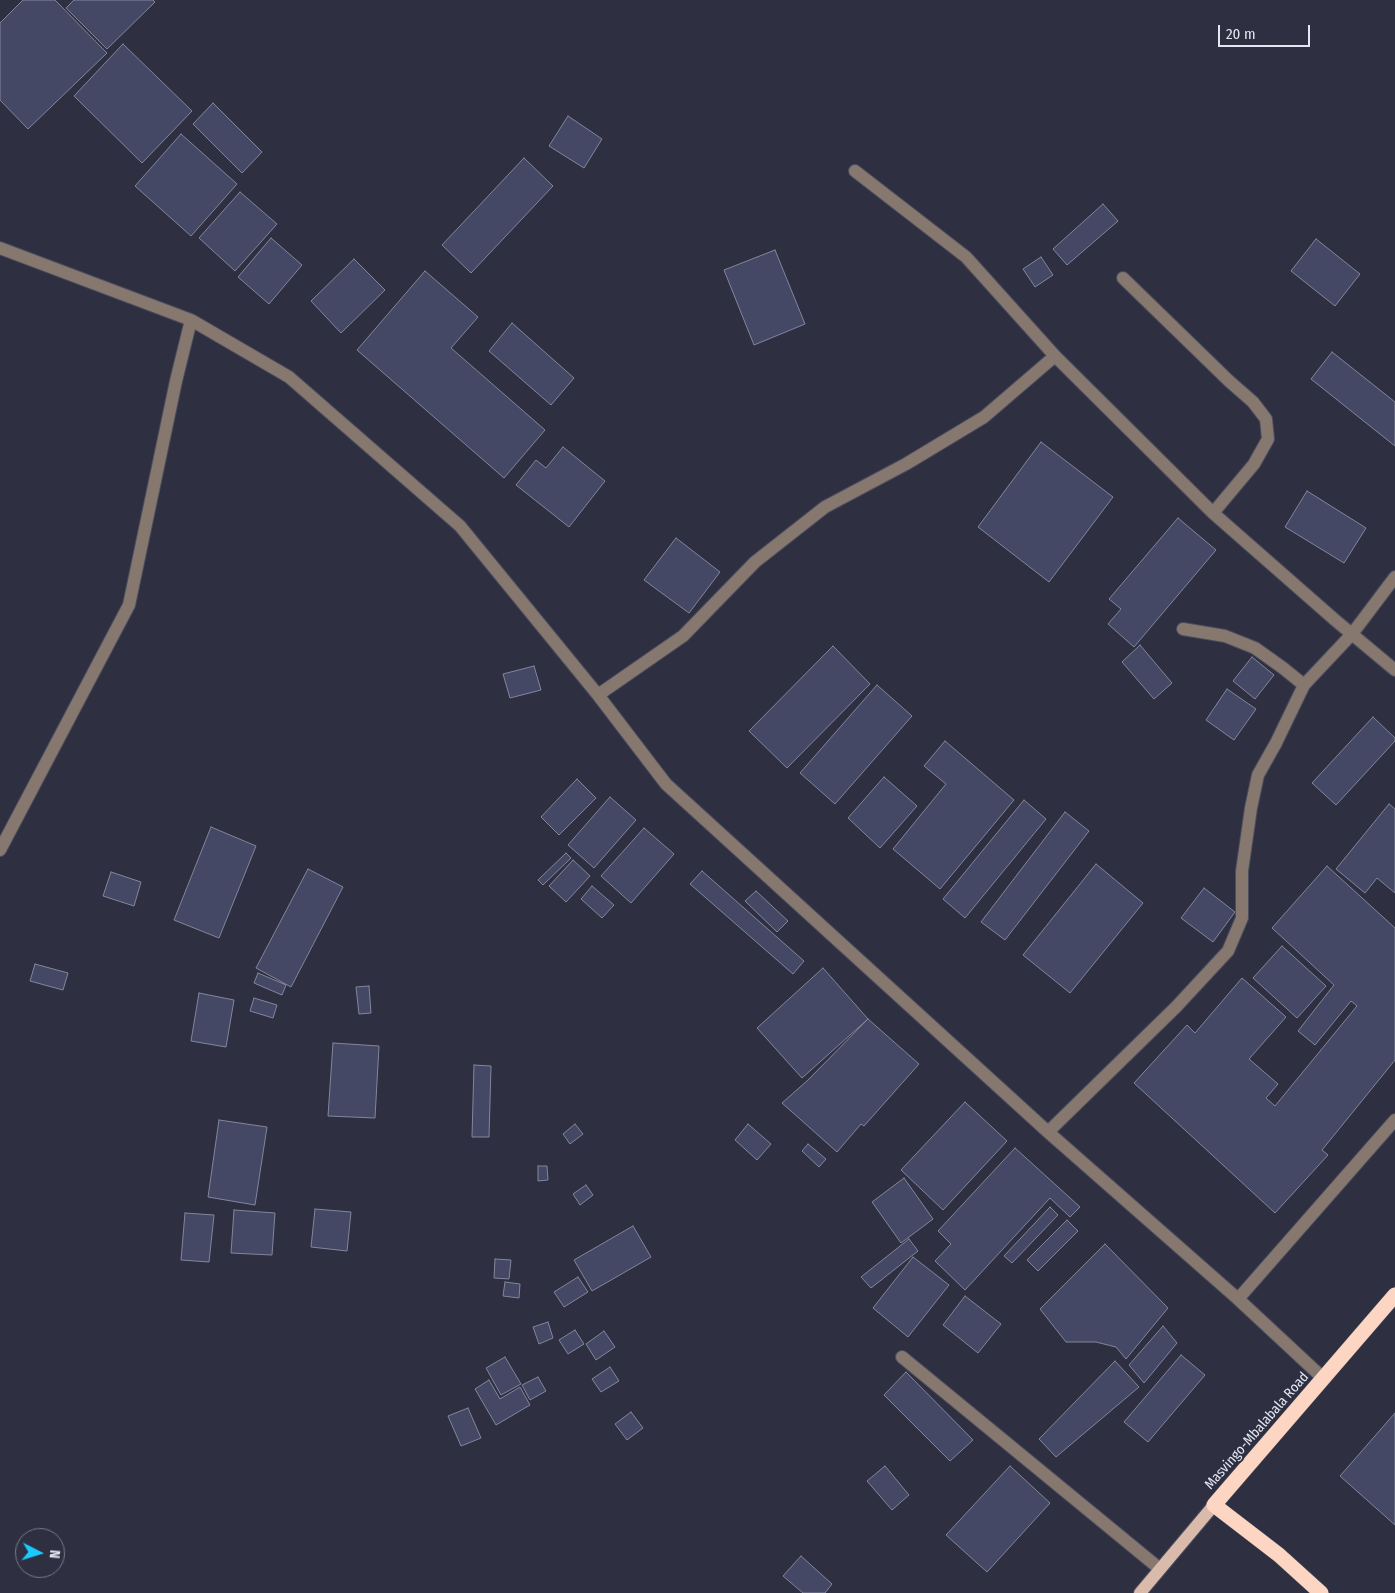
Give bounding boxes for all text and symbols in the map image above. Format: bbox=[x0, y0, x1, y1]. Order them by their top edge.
scale bar bbox=[1220, 15, 1312, 47]
text: 20 m bbox=[1226, 25, 1256, 43]
street label: Masvingo-Mbalabala Road bbox=[1202, 1369, 1312, 1493]
north arrow bbox=[15, 1528, 65, 1578]
text: N bbox=[46, 1549, 63, 1559]

